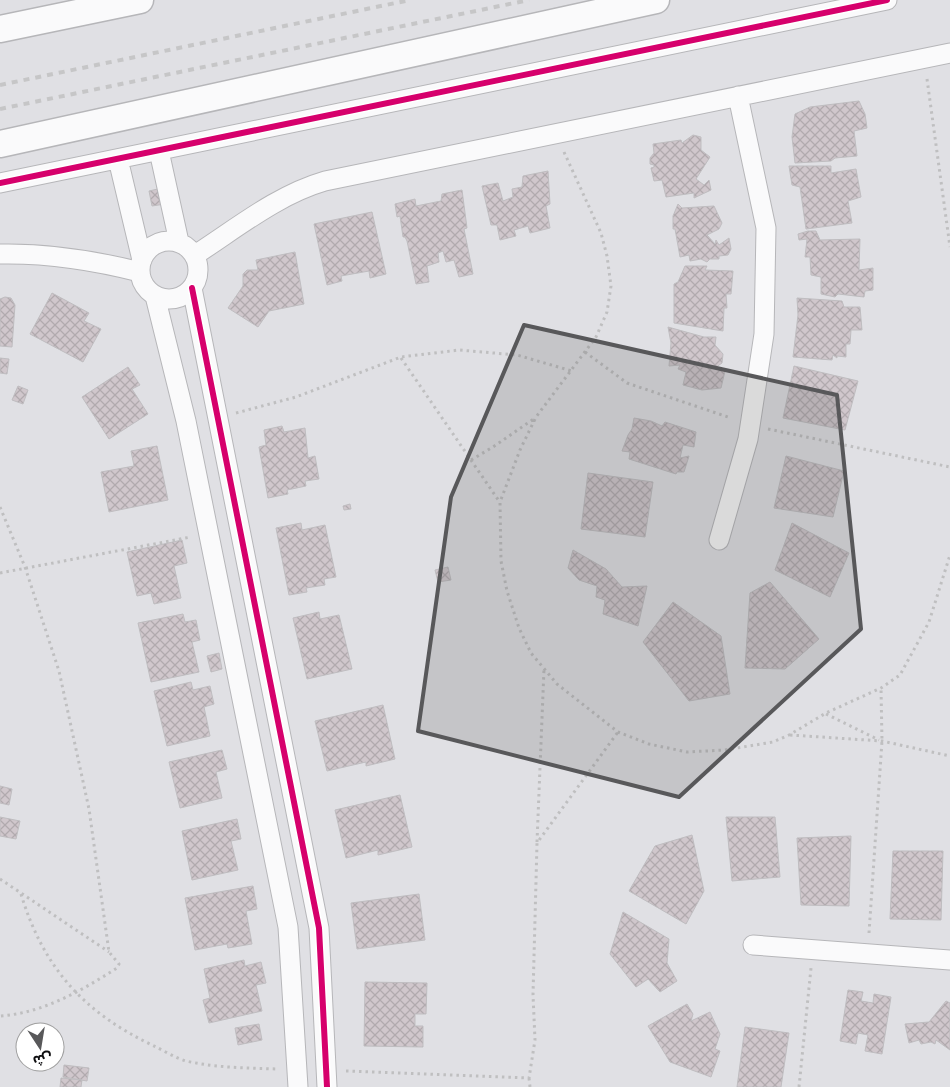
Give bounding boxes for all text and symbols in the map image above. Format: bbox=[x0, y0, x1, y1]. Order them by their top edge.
north arrow bbox=[15, 1022, 65, 1072]
text: ش bbox=[32, 1050, 54, 1071]

